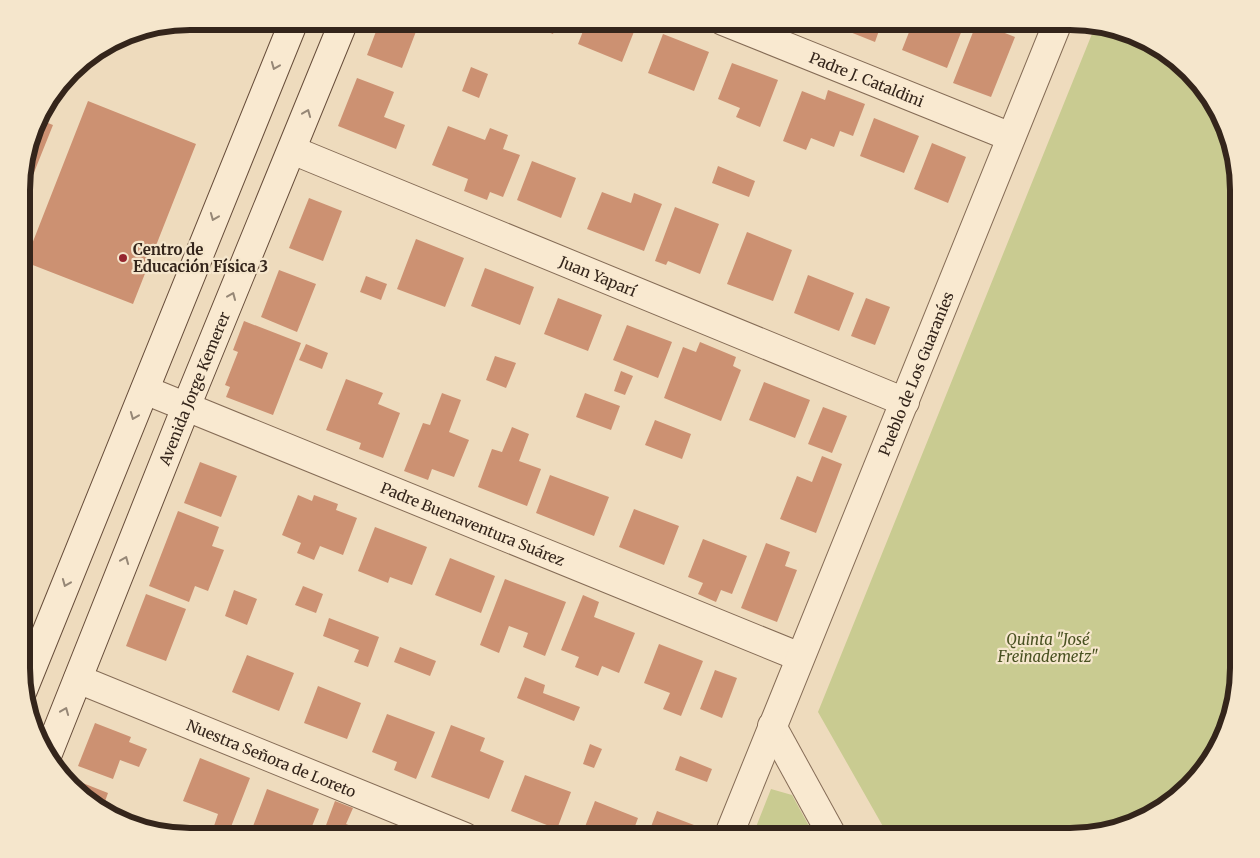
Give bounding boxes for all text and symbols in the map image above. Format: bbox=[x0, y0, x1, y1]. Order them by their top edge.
street label: Padre J. Cataldini bbox=[807, 47, 927, 111]
one-way arrow bbox=[271, 62, 281, 70]
one-way arrow bbox=[301, 109, 311, 118]
one-way arrow bbox=[210, 212, 221, 221]
place label: Centro de Educación Física 3 bbox=[133, 240, 268, 276]
street label: Juan Yaparí bbox=[556, 251, 641, 301]
marker: Centro de Educación Física 3 bbox=[117, 252, 129, 264]
street label: Pueblo de Los Guaraníes bbox=[874, 289, 957, 458]
one-way arrow bbox=[226, 292, 236, 300]
street label: Avenida Jorge Kemerer bbox=[154, 308, 234, 469]
one-way arrow bbox=[129, 411, 140, 420]
street label: Padre Buenaventura Suárez bbox=[378, 478, 568, 570]
one-way arrow bbox=[119, 556, 129, 565]
one-way arrow bbox=[62, 578, 72, 587]
park label: Quinta "José Freinademetz" bbox=[997, 630, 1099, 666]
one-way arrow bbox=[59, 707, 69, 716]
street label: Nuestra Señora de Loreto bbox=[184, 715, 359, 801]

